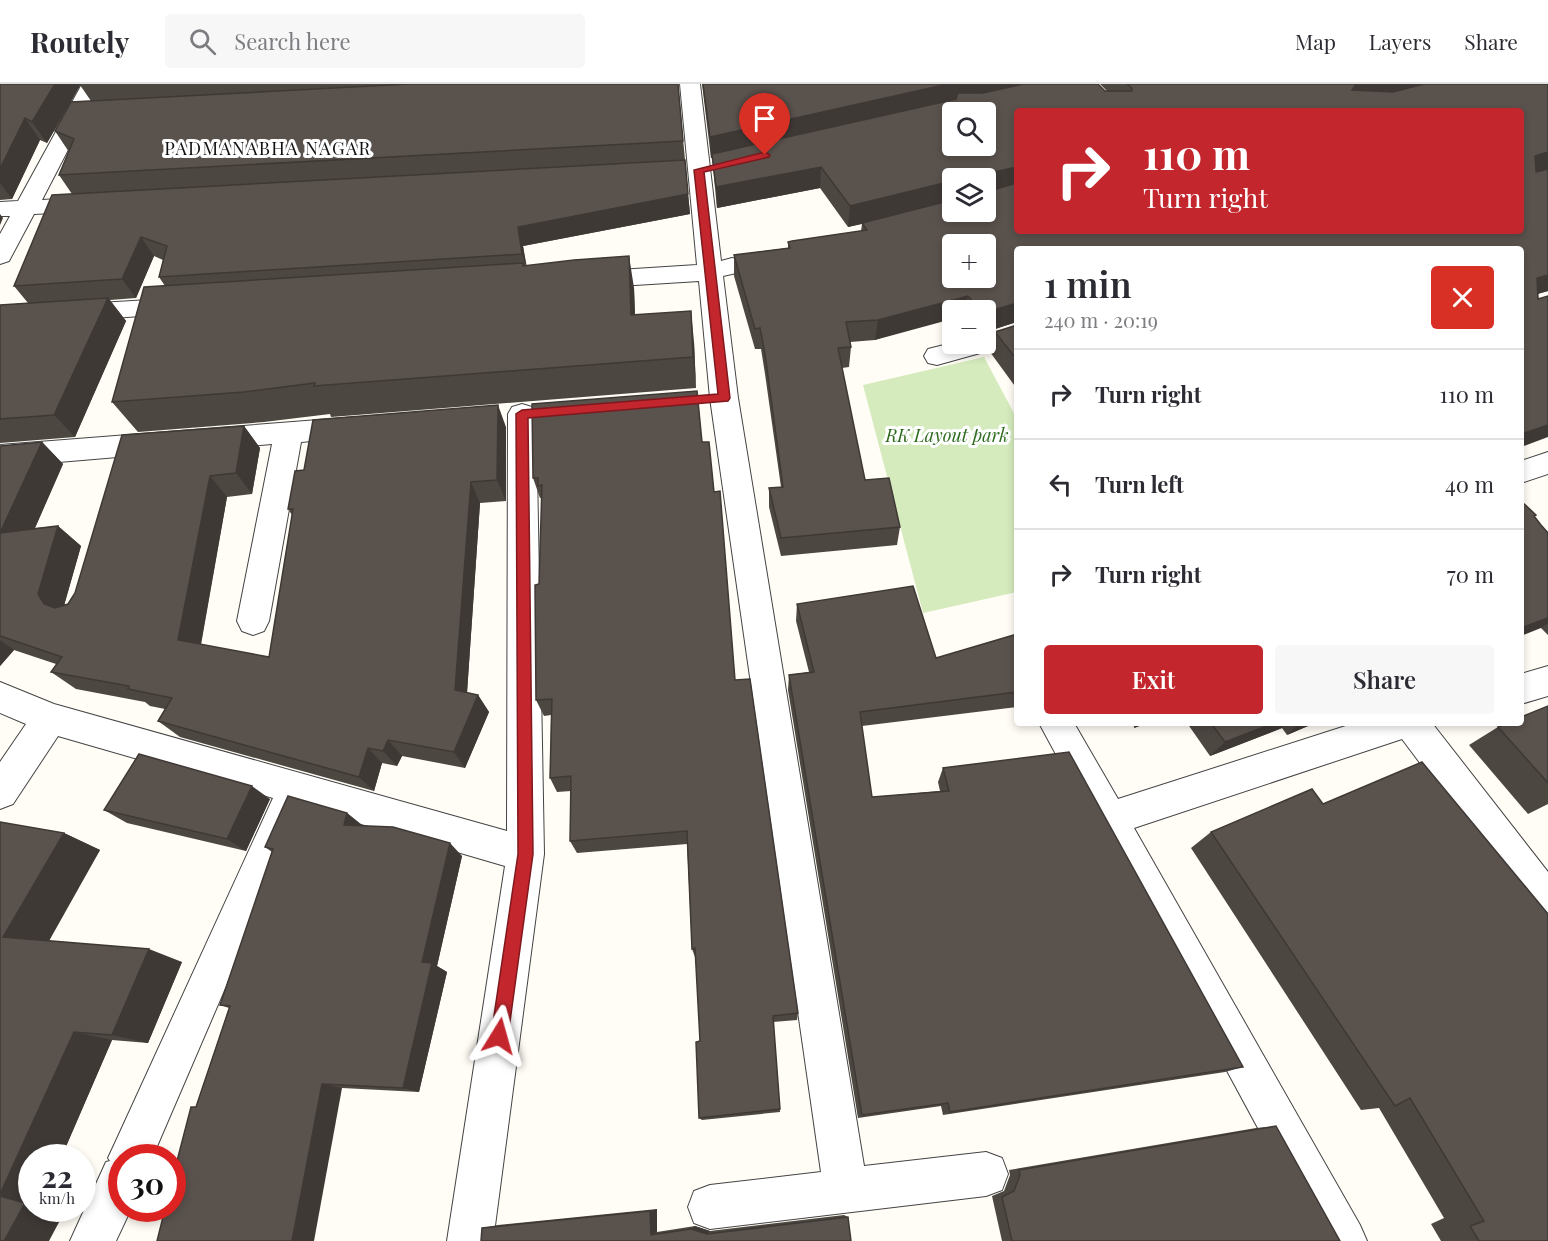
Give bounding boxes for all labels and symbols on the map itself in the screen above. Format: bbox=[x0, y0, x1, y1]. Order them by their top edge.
pin bbox=[739, 93, 790, 155]
district label: PADMANABHA NAGAR bbox=[164, 136, 372, 160]
park label: RK Layout park bbox=[884, 423, 1009, 447]
position arrow bbox=[467, 1004, 531, 1068]
speed limit sign: 30 bbox=[108, 1144, 186, 1222]

